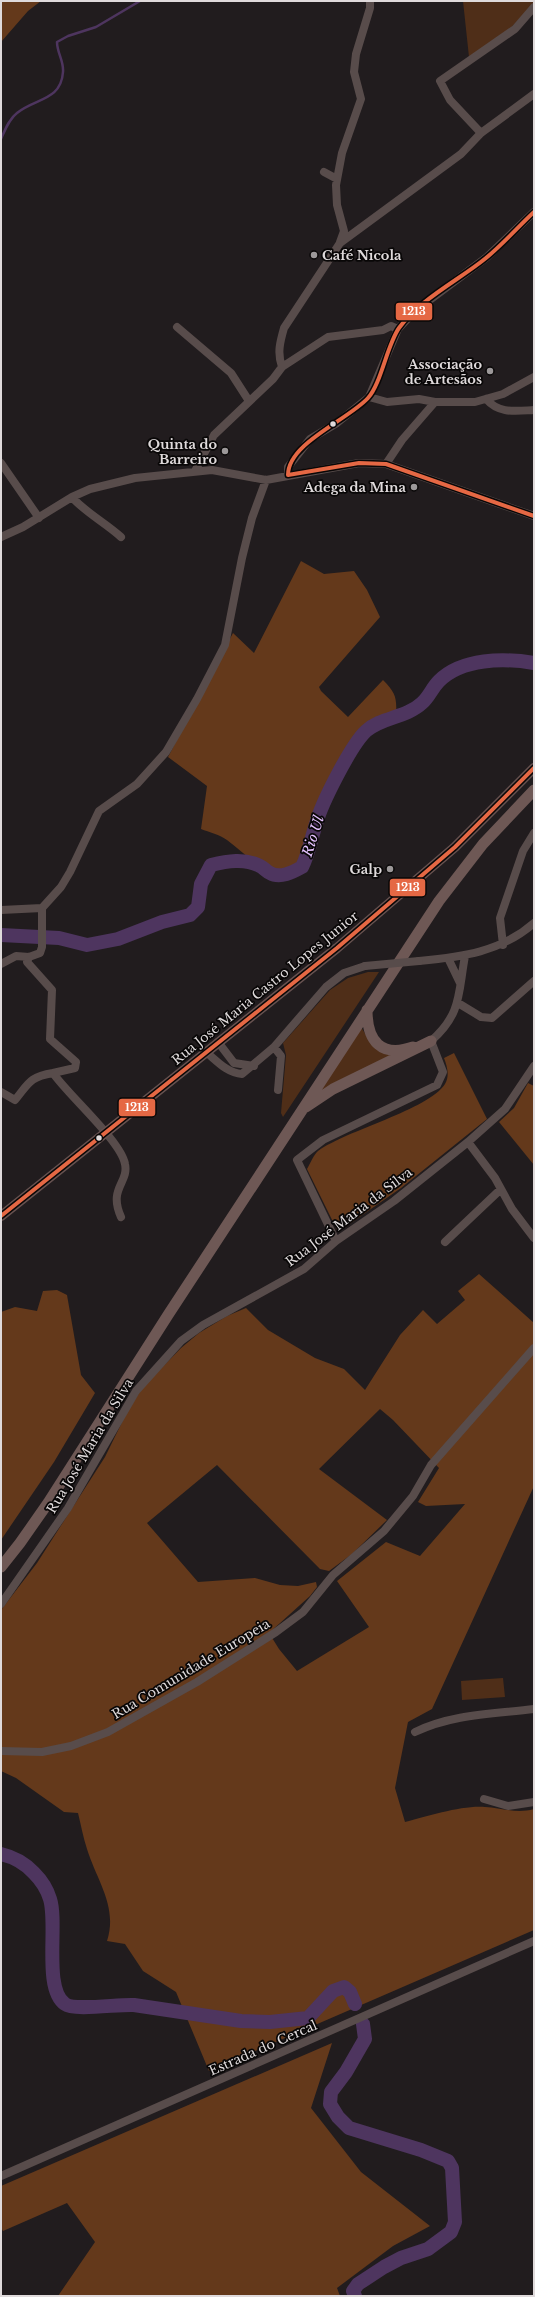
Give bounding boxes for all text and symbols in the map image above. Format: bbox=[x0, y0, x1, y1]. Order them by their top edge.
place label: Café Nicola bbox=[322, 247, 402, 264]
marker: Café Nicola bbox=[309, 250, 319, 260]
line badge: 1213 bbox=[395, 302, 433, 321]
text: 1213 bbox=[402, 304, 426, 318]
place label: Associação de Artesãos bbox=[405, 356, 482, 388]
marker: Associação de Artesãos bbox=[485, 366, 495, 376]
unlabelled marker bbox=[328, 419, 338, 429]
place label: Quinta do Barreiro bbox=[148, 436, 217, 468]
marker: Quinta do Barreiro bbox=[220, 446, 230, 456]
place label: Adega da Mina bbox=[303, 479, 407, 496]
marker: Adega da Mina bbox=[409, 482, 419, 492]
water label: Rio Ul bbox=[298, 813, 328, 860]
place label: Galp bbox=[349, 861, 382, 878]
marker: Galp bbox=[385, 864, 395, 874]
line badge: 1213 bbox=[389, 878, 426, 897]
text: 1213 bbox=[396, 880, 420, 894]
street label: Rua José Maria Castro Lopes Junior bbox=[168, 907, 362, 1069]
line badge: 1213 bbox=[118, 1098, 156, 1117]
text: 1213 bbox=[125, 1100, 149, 1114]
unlabelled marker bbox=[94, 1133, 104, 1143]
street label: Rua José Maria da Silva bbox=[282, 1163, 416, 1270]
street label: Rua José Maria da Silva bbox=[43, 1375, 137, 1517]
street label: Rua Comunidade Europeia bbox=[109, 1615, 274, 1723]
street label: Estrada do Cercal bbox=[206, 2017, 320, 2079]

